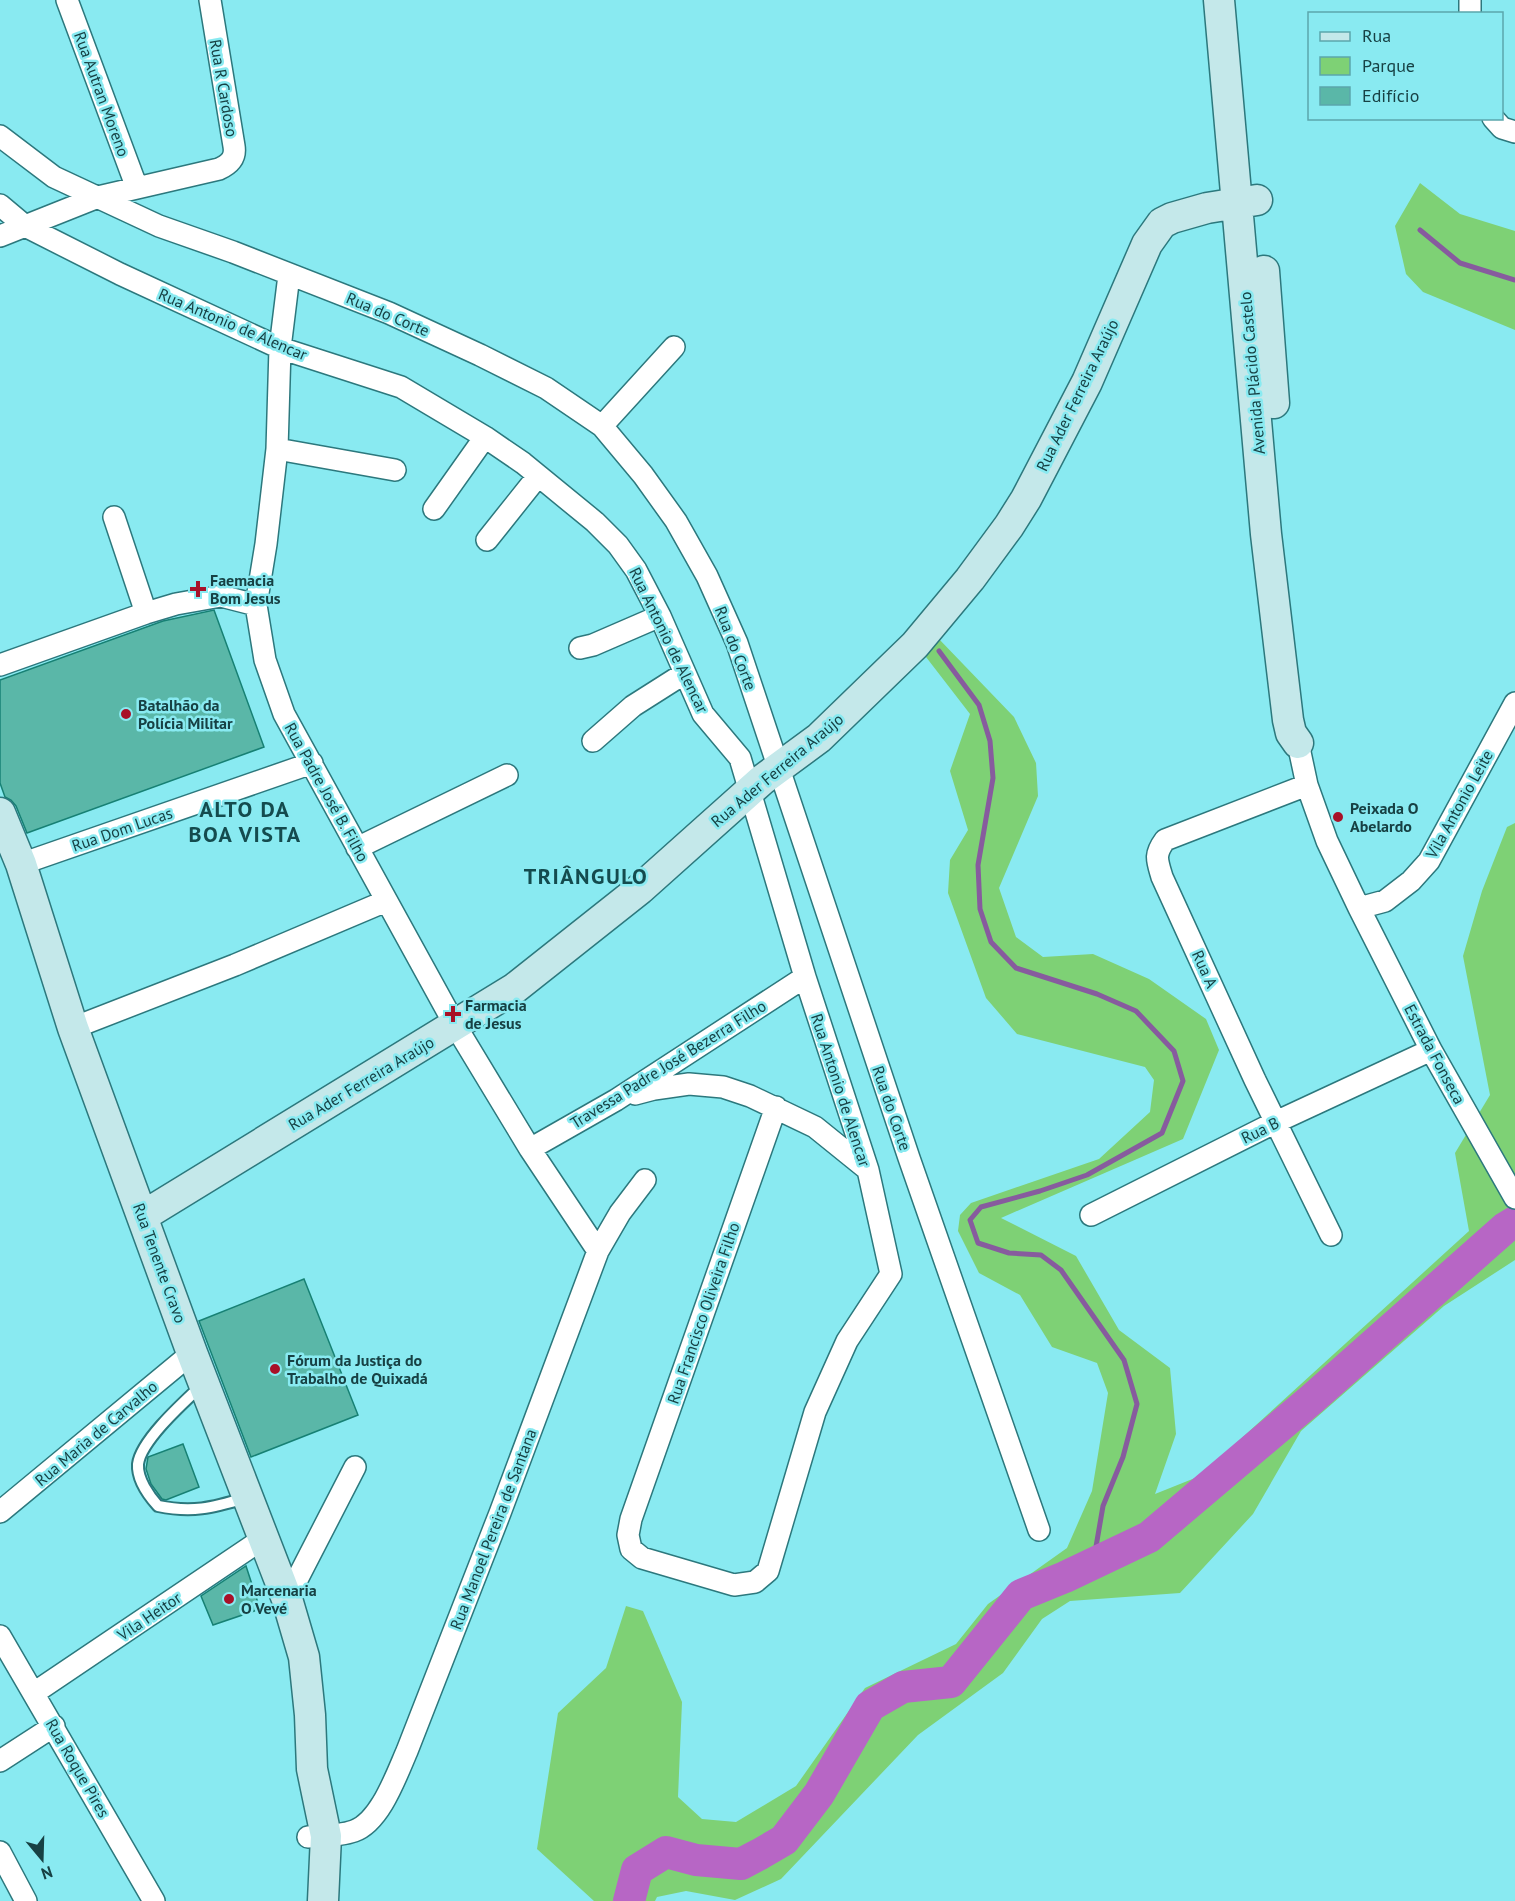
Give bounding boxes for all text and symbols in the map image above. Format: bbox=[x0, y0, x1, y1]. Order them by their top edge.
legend bbox=[1308, 12, 1503, 120]
text: Rua bbox=[1362, 24, 1391, 47]
street label: Rua Autran Moreno bbox=[70, 29, 134, 159]
street label: Rua R Cardoso bbox=[206, 38, 242, 138]
text: Parque bbox=[1362, 54, 1415, 77]
text: Edifício bbox=[1362, 84, 1419, 107]
street label: Rua Antonio de Alencar bbox=[156, 284, 311, 365]
street label: Rua do Corte bbox=[344, 288, 432, 340]
street label: Avenida Plácido Castelo bbox=[1235, 291, 1269, 455]
street label: Rua Ader Ferreira Araújo bbox=[1032, 316, 1122, 474]
street label: Rua Antonio de Alencar bbox=[625, 564, 713, 717]
place label: Faemacia Bom Jesus bbox=[210, 570, 281, 608]
marker: Faemacia Bom Jesus bbox=[191, 582, 205, 596]
street label: Rua do Corte bbox=[711, 603, 761, 693]
place label: Batalhão da Polícia Militar bbox=[138, 695, 233, 733]
marker: Batalhão da Polícia Militar bbox=[119, 707, 133, 721]
street label: Rua Ader Ferreira Araújo bbox=[707, 709, 847, 831]
street label: Rua Padre José B. Filho bbox=[281, 719, 373, 865]
street label: Vila Antonio Leite bbox=[1421, 746, 1497, 863]
district label: ALTO DA BOA VISTA bbox=[188, 795, 302, 848]
place label: Peixada O Abelardo bbox=[1350, 798, 1419, 836]
street label: Rua Dom Lucas bbox=[69, 802, 175, 856]
marker: Peixada O Abelardo bbox=[1331, 810, 1345, 824]
district label: TRIÂNGULO bbox=[524, 862, 648, 890]
street label: Rua A bbox=[1188, 947, 1222, 991]
place label: Farmacia de Jesus bbox=[465, 995, 527, 1033]
street label: Travessa Padre José Bezerra Filho bbox=[566, 995, 770, 1133]
street label: Estrada Fonseca bbox=[1400, 1001, 1470, 1107]
marker: Farmacia de Jesus bbox=[446, 1007, 460, 1021]
street label: Rua Antonio de Alencar bbox=[807, 1011, 875, 1169]
street label: Rua Ader Ferreira Araújo bbox=[284, 1032, 438, 1134]
street label: Rua do Corte bbox=[868, 1063, 916, 1153]
street label: Rua B bbox=[1238, 1112, 1282, 1148]
street label: Rua Tenente Cravo bbox=[129, 1200, 191, 1326]
street label: Rua Francisco Oliveira Filho bbox=[663, 1220, 743, 1406]
place label: Fórum da Justiça do Trabalho de Quixadá bbox=[287, 1350, 428, 1388]
marker: Fórum da Justiça do Trabalho de Quixadá bbox=[268, 1362, 282, 1376]
street label: Rua Maria de Carvalho bbox=[31, 1376, 161, 1490]
street label: Rua Manoel Pereira de Santana bbox=[445, 1426, 541, 1632]
place label: Marcenaria O Vevé bbox=[241, 1580, 317, 1618]
street label: Vila Heitor bbox=[112, 1587, 185, 1645]
marker: Marcenaria O Vevé bbox=[222, 1592, 236, 1606]
street label: Rua Roque Pires bbox=[42, 1715, 114, 1821]
north arrow bbox=[12, 1829, 72, 1889]
text: N bbox=[39, 1862, 55, 1884]

